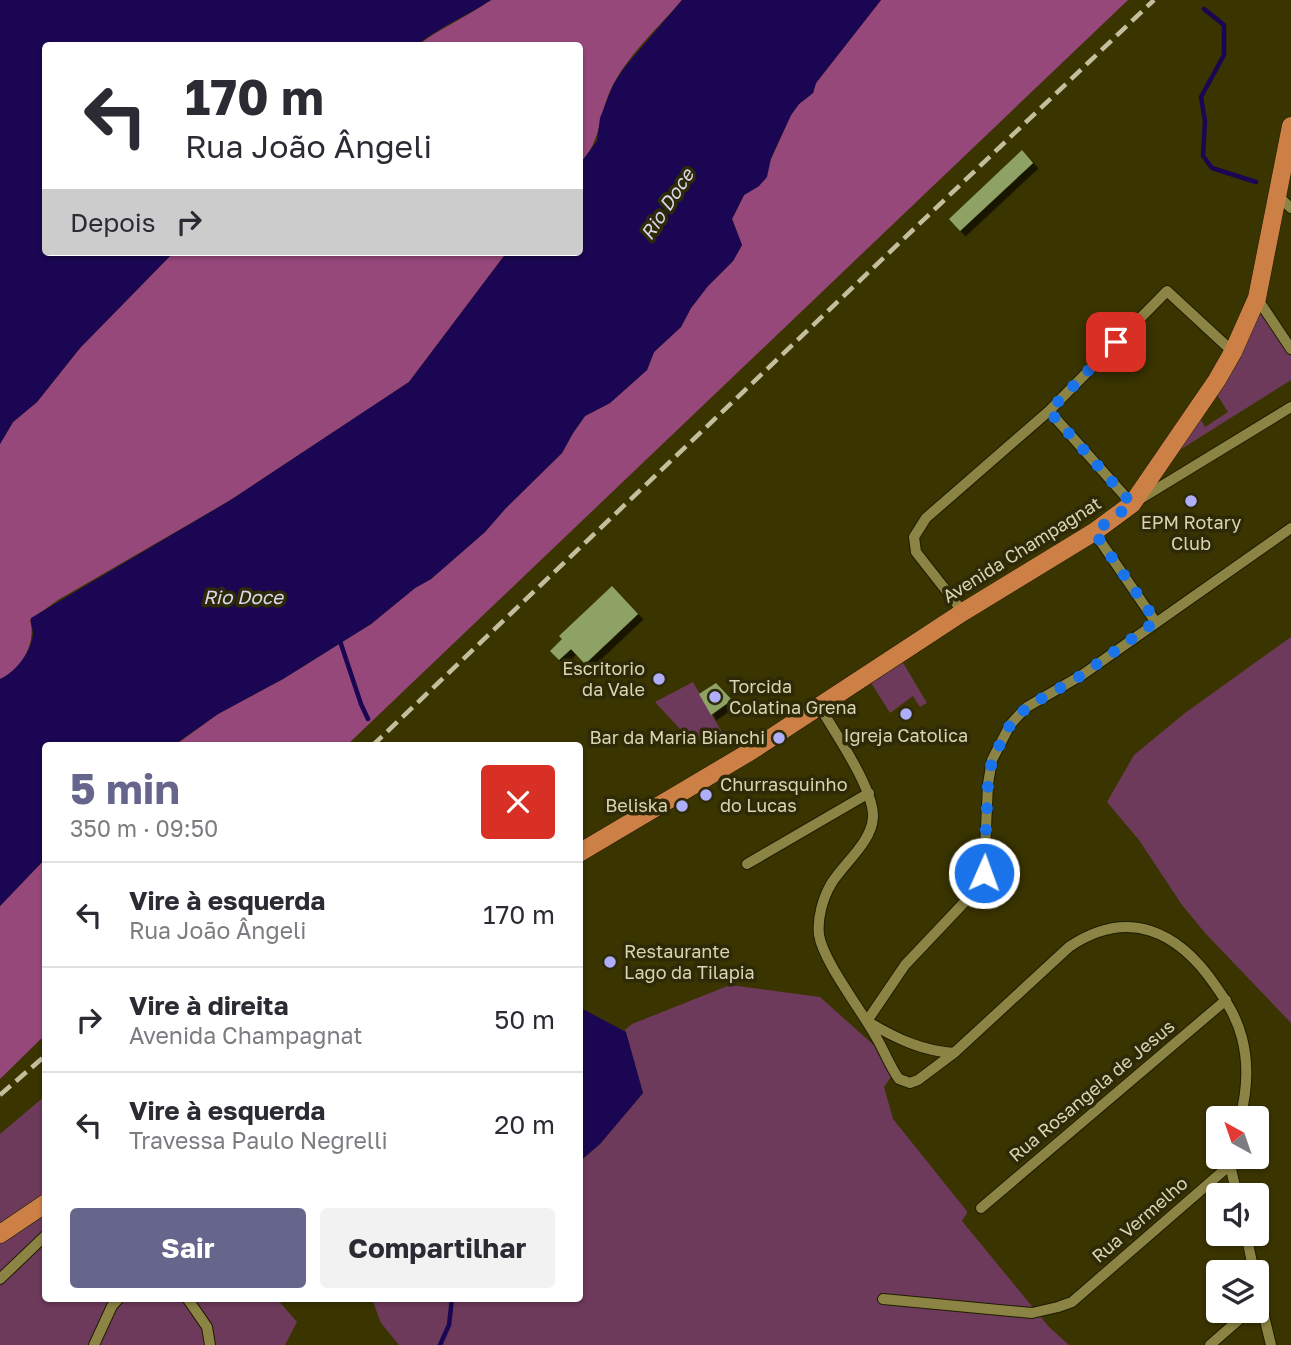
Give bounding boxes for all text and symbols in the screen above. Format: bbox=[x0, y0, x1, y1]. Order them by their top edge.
text: 170 m bbox=[185, 67, 324, 126]
icon: left bbox=[70, 70, 161, 161]
text: Rua João Ângeli bbox=[185, 127, 432, 165]
water label: Rio Doce bbox=[635, 162, 699, 244]
icon: right bbox=[170, 203, 208, 241]
text: Depois bbox=[70, 207, 156, 238]
pin bbox=[1086, 312, 1146, 372]
icon: arrive bbox=[1097, 323, 1135, 361]
street label: Avenida Champagnat bbox=[938, 491, 1105, 607]
marker: EPM Rotary Club bbox=[1183, 493, 1199, 509]
place label: EPM Rotary Club bbox=[1141, 511, 1241, 554]
water label: Rio Doce bbox=[203, 585, 285, 608]
place label: Escritorio da Vale bbox=[562, 657, 645, 700]
marker: Escritorio da Vale bbox=[651, 671, 667, 687]
place label: Torcida Colatina Grena bbox=[729, 675, 857, 718]
marker: Torcida Colatina Grena bbox=[707, 689, 723, 705]
marker: Igreja Catolica bbox=[898, 706, 914, 722]
place label: Igreja Catolica bbox=[844, 724, 968, 746]
place label: Bar da Maria Bianchi bbox=[590, 726, 765, 748]
marker: Bar da Maria Bianchi bbox=[771, 730, 787, 746]
text: 5 min bbox=[70, 763, 180, 813]
button: close bbox=[481, 765, 555, 839]
place label: Churrasquinho do Lucas bbox=[720, 773, 848, 816]
marker: Churrasquinho do Lucas bbox=[698, 787, 714, 803]
place label: Beliska bbox=[605, 794, 668, 816]
marker: Beliska bbox=[674, 798, 690, 814]
text: 350 m · 09:50 bbox=[70, 814, 218, 842]
position arrow bbox=[947, 836, 1021, 910]
text: Vire à esquerda bbox=[129, 885, 325, 916]
icon: left bbox=[70, 896, 108, 934]
text: 170 m bbox=[483, 899, 555, 930]
text: Rua João Ângeli bbox=[129, 916, 307, 944]
place label: Restaurante Lago da Tilapia bbox=[624, 940, 755, 983]
marker: Restaurante Lago da Tilapia bbox=[602, 954, 618, 970]
text: Vire à direita bbox=[129, 990, 289, 1021]
icon: right bbox=[70, 1001, 108, 1039]
text: 50 m bbox=[494, 1004, 555, 1035]
street label: Rua Rosangela de Jesus bbox=[1004, 1014, 1179, 1166]
text: Avenida Champagnat bbox=[129, 1021, 363, 1049]
text: Vire à esquerda bbox=[129, 1095, 325, 1126]
icon: left bbox=[70, 1106, 108, 1144]
north arrow bbox=[1206, 1106, 1269, 1169]
map controls bbox=[1206, 1106, 1269, 1323]
text: 20 m bbox=[494, 1109, 555, 1140]
text: Travessa Paulo Negrelli bbox=[129, 1126, 388, 1154]
street label: Rua Vermelho bbox=[1087, 1172, 1192, 1267]
button: sound bbox=[1206, 1183, 1269, 1246]
button: Sair bbox=[70, 1208, 306, 1288]
button: Compartilhar bbox=[320, 1208, 555, 1288]
button: layers bbox=[1206, 1260, 1269, 1323]

